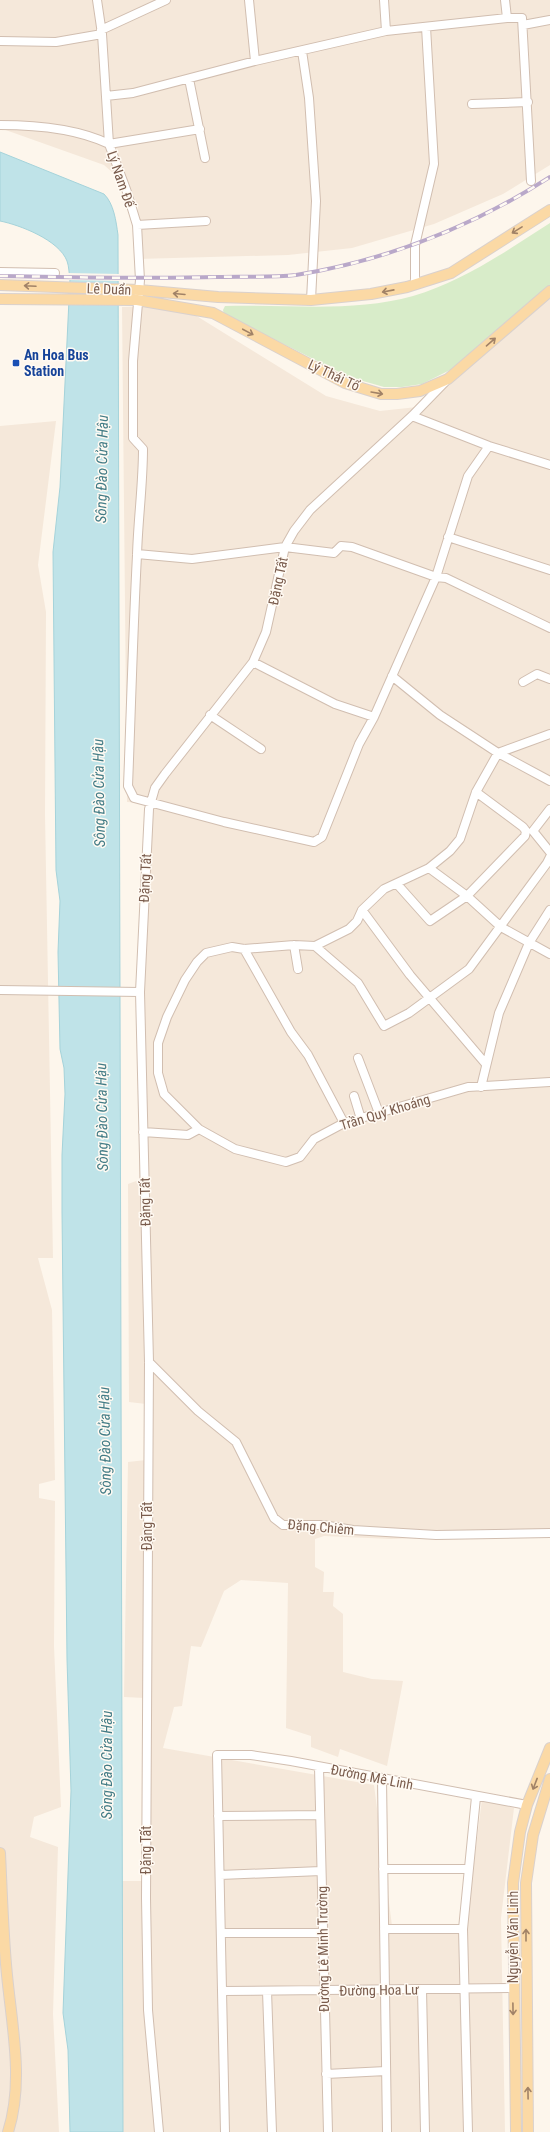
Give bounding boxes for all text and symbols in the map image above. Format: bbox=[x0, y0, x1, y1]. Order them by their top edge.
street label: Lý Nam Đế bbox=[104, 149, 139, 211]
one-way arrow bbox=[511, 227, 523, 235]
street label: Lê Duẩn bbox=[86, 280, 132, 298]
one-way arrow bbox=[24, 282, 37, 290]
one-way arrow bbox=[382, 287, 395, 295]
one-way arrow bbox=[173, 290, 186, 297]
one-way arrow bbox=[241, 328, 253, 336]
one-way arrow bbox=[485, 337, 496, 346]
place label: An Hoa Bus Station bbox=[24, 347, 89, 379]
street label: Lý Thái Tổ bbox=[306, 356, 362, 394]
marker: An Hoa Bus Station bbox=[11, 358, 21, 368]
one-way arrow bbox=[371, 389, 384, 397]
water label: Sông Đào Cửa Hậu bbox=[92, 415, 112, 523]
street label: Đặng Tất bbox=[265, 555, 291, 607]
water label: Sông Đào Cửa Hậu bbox=[89, 739, 109, 847]
street label: Đặng Tất bbox=[136, 853, 154, 903]
water label: Sông Đào Cửa Hậu bbox=[92, 1063, 112, 1171]
street label: Trần Quý Khoáng bbox=[338, 1091, 432, 1133]
street label: Đặng Tất bbox=[137, 1177, 153, 1227]
water label: Sông Đào Cửa Hậu bbox=[95, 1387, 115, 1495]
street label: Đặng Tất bbox=[139, 1502, 155, 1550]
street label: Đặng Chiêm bbox=[287, 1516, 355, 1538]
water label: Sông Đào Cửa Hậu bbox=[98, 1711, 116, 1819]
street label: Đường Mê Linh bbox=[329, 1761, 415, 1793]
one-way arrow bbox=[531, 1778, 538, 1790]
street label: Đặng Tất bbox=[138, 1826, 154, 1874]
street label: Đường Lê Minh Trường bbox=[314, 1886, 332, 2012]
street label: Nguyễn Văn Linh bbox=[505, 1891, 521, 1983]
one-way arrow bbox=[522, 1929, 530, 1942]
street label: Đường Hoa Lư bbox=[339, 1981, 419, 1999]
one-way arrow bbox=[510, 2002, 517, 2015]
one-way arrow bbox=[524, 2087, 532, 2100]

